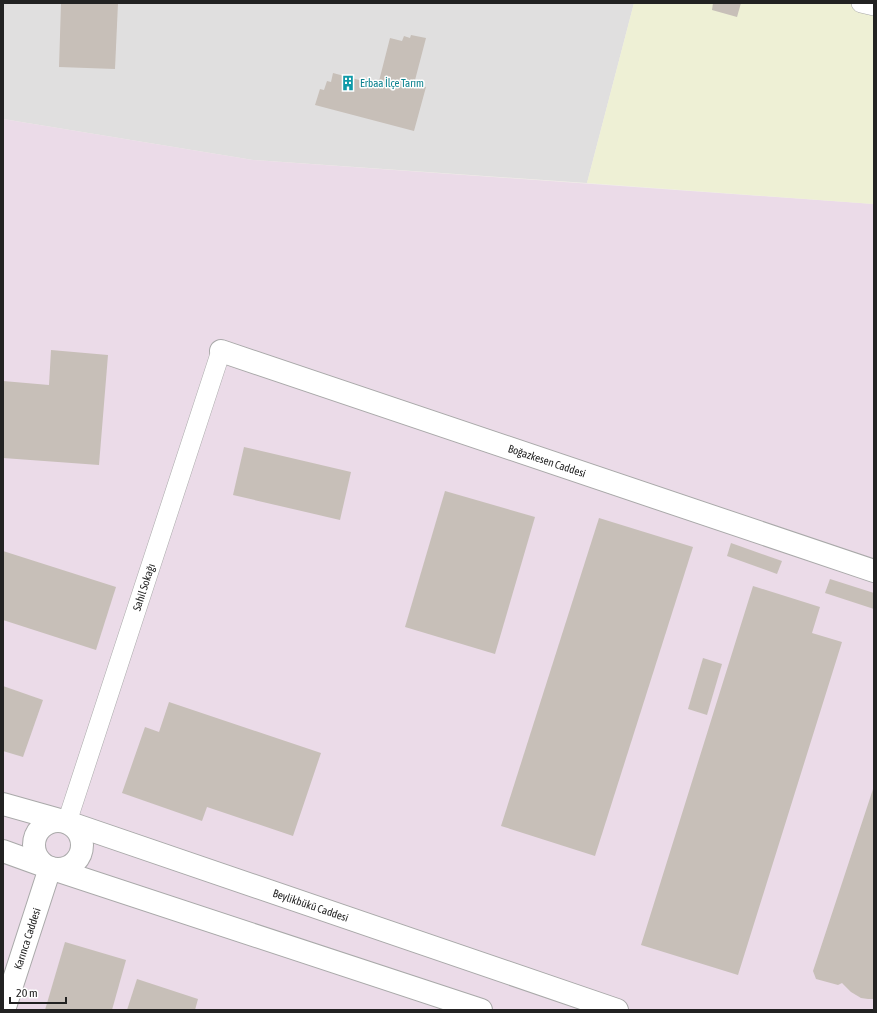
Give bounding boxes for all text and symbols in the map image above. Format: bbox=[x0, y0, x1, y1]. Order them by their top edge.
building icon: Erbaa İlçe Tarım bbox=[339, 74, 357, 92]
place label: Erbaa İlçe Tarım bbox=[360, 77, 424, 89]
street label: Boğazkesen Caddesi bbox=[507, 442, 587, 479]
street label: Sahil Sokağı bbox=[130, 562, 157, 612]
street label: Beylikbükü Caddesi bbox=[271, 887, 350, 924]
street label: Karınca Caddesi bbox=[12, 906, 43, 971]
scale bar bbox=[10, 979, 66, 1005]
text: 20 m bbox=[16, 986, 38, 1000]

